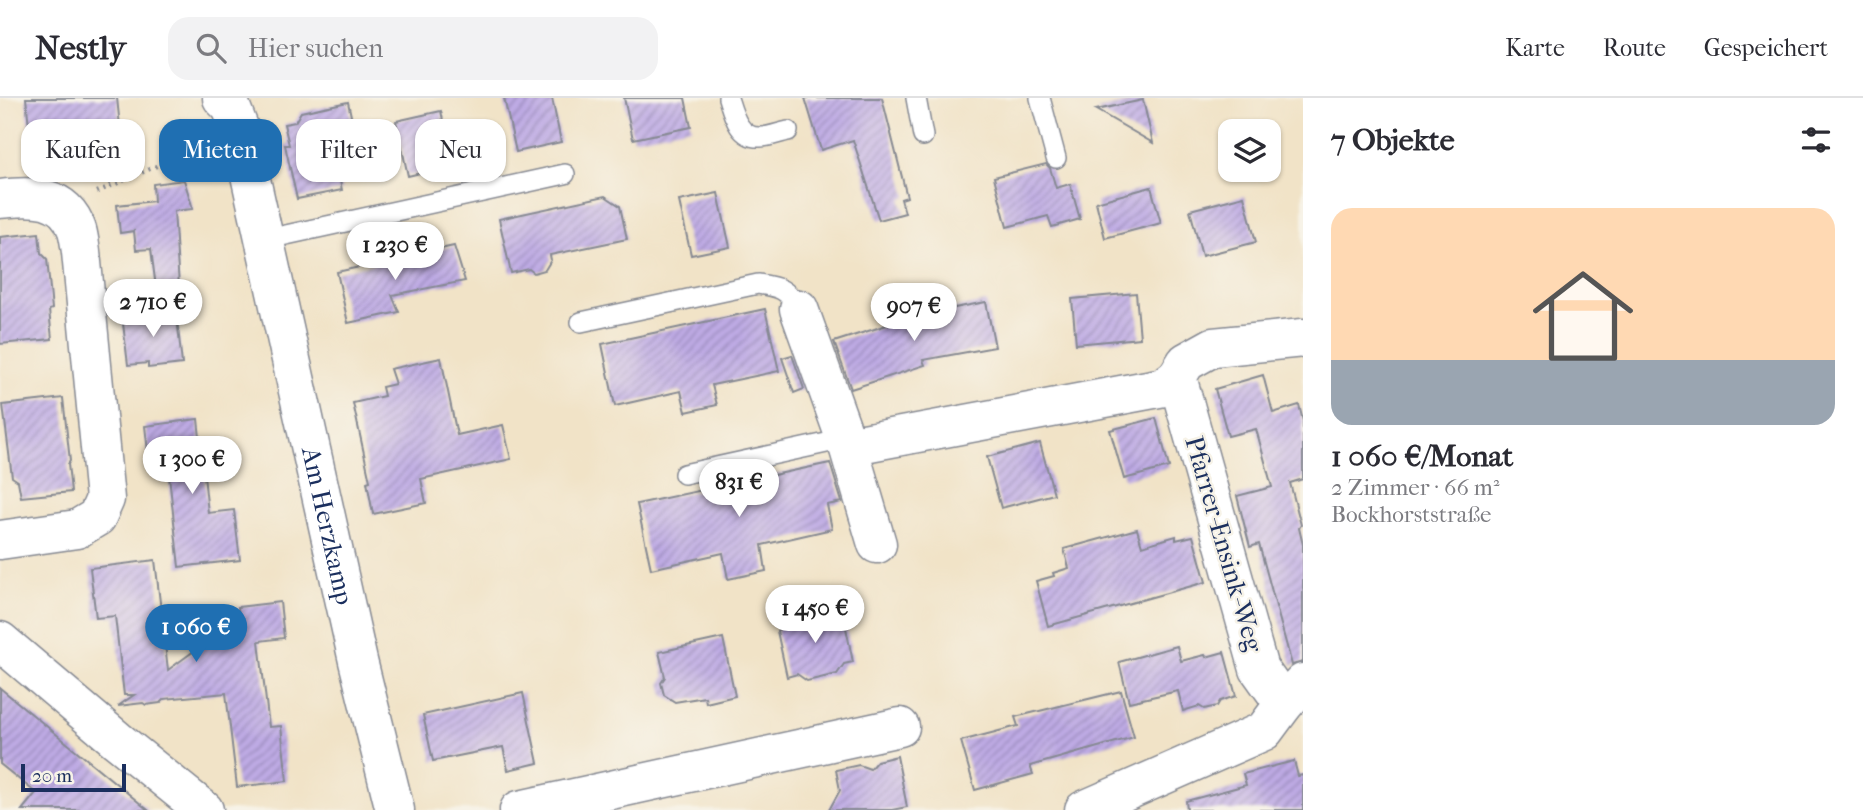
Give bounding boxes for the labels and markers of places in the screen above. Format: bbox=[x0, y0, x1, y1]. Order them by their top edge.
pin: 1 230 € bbox=[330, 222, 460, 282]
pin: 2 710 € bbox=[88, 280, 218, 339]
pin: 907 € bbox=[865, 284, 963, 343]
pin: 1 300 € bbox=[127, 436, 257, 496]
pin: 831 € bbox=[690, 460, 788, 519]
pin: 1 450 € bbox=[750, 586, 880, 645]
pin: 1 060 € bbox=[131, 604, 261, 664]

